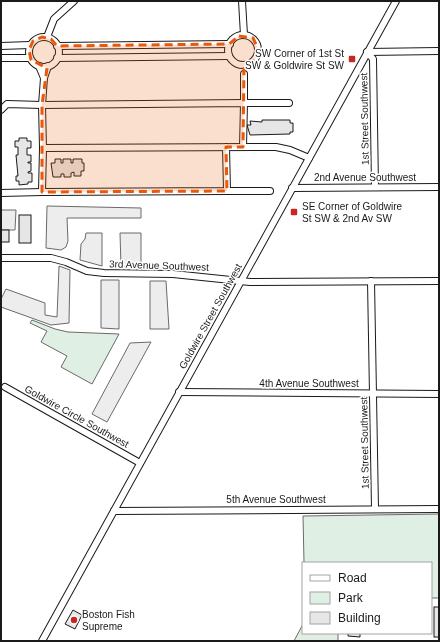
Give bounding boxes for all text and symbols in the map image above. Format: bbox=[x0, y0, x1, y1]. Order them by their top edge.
place label: SW Corner of 1st St SW & Goldwire St SW bbox=[245, 48, 345, 71]
marker: SW Corner of 1st St SW & Goldwire St SW bbox=[347, 54, 357, 64]
street label: 1st Street Southwest bbox=[358, 73, 371, 165]
street label: 2nd Avenue Southwest bbox=[314, 172, 416, 183]
place label: SE Corner of Goldwire St SW & 2nd Av SW bbox=[302, 201, 402, 224]
marker: SE Corner of Goldwire St SW & 2nd Av SW bbox=[289, 207, 299, 217]
street label: 3rd Avenue Southwest bbox=[109, 258, 209, 273]
street label: Goldwire Street Southwest bbox=[177, 262, 244, 371]
street label: 4th Avenue Southwest bbox=[259, 378, 359, 389]
street label: Goldwire Circle Southwest bbox=[23, 383, 131, 450]
street label: 1st Street Southwest bbox=[358, 397, 371, 489]
street label: 5th Avenue Southwest bbox=[226, 494, 326, 505]
legend bbox=[302, 562, 432, 634]
text: Road bbox=[338, 571, 367, 585]
text: Park bbox=[338, 591, 364, 605]
place label: Boston Fish Supreme bbox=[82, 609, 135, 632]
text: Building bbox=[338, 611, 381, 625]
marker: Boston Fish Supreme bbox=[69, 615, 79, 625]

